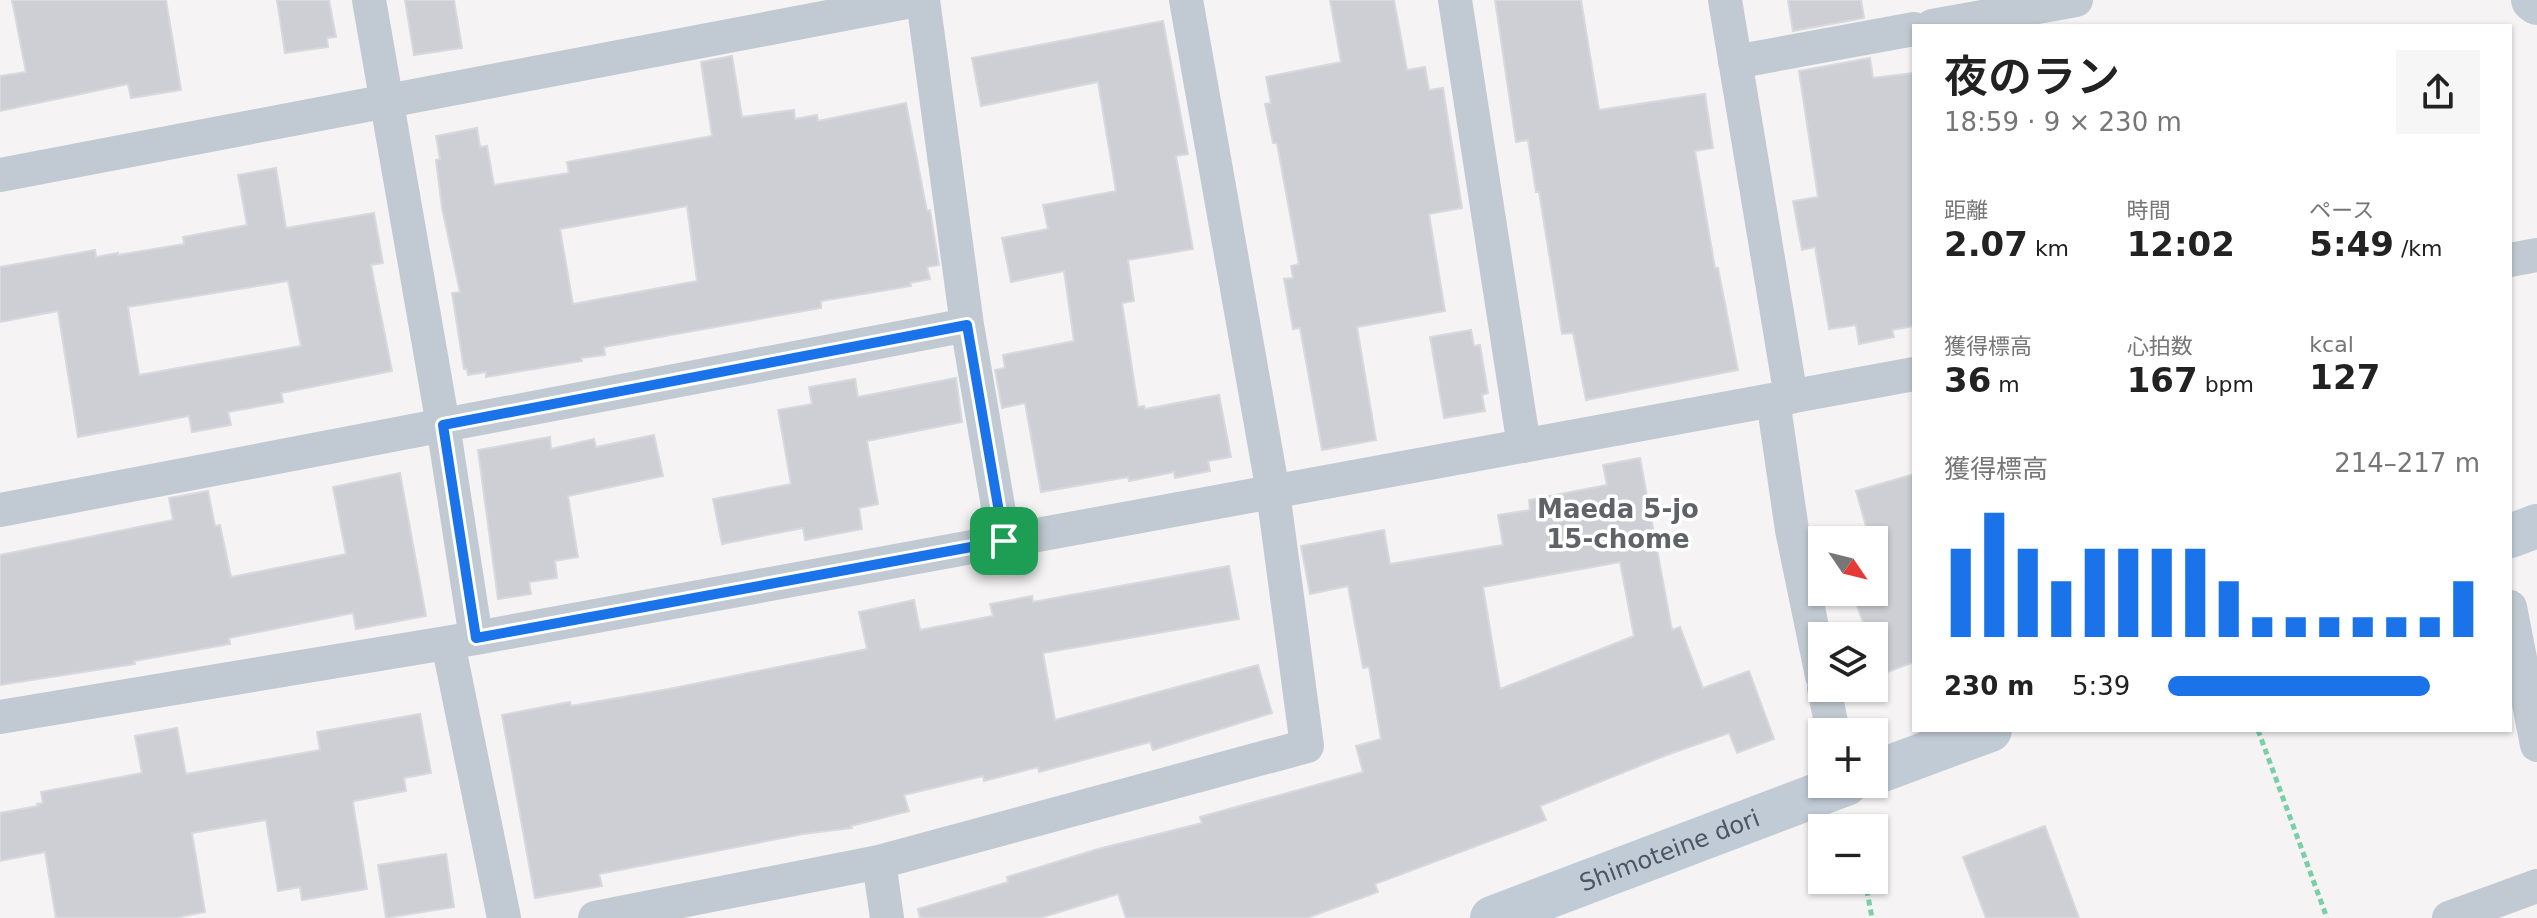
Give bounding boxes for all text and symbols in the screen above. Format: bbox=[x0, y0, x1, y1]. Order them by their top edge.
button: share bbox=[2396, 50, 2480, 134]
text: 夜のラン bbox=[1944, 51, 2120, 102]
text: 18:59 · 9 × 230 m bbox=[1944, 107, 2182, 137]
text: 距離 bbox=[1944, 198, 1988, 223]
text: 時間 bbox=[2127, 198, 2171, 223]
text: ペース bbox=[2309, 198, 2374, 223]
text: 2.07 bbox=[1944, 224, 2028, 264]
text: 12:02 bbox=[2127, 224, 2235, 264]
text: 5:49 bbox=[2309, 224, 2394, 264]
text: km bbox=[2028, 236, 2069, 261]
text: /km bbox=[2394, 236, 2442, 261]
text: kcal bbox=[2309, 332, 2354, 357]
text: 獲得標高 bbox=[1944, 334, 2032, 359]
text: 心拍数 bbox=[2127, 334, 2193, 359]
text: 127 bbox=[2309, 357, 2380, 397]
text: 36 bbox=[1944, 360, 1991, 400]
text: 167 bbox=[2127, 360, 2198, 400]
text: m bbox=[1991, 372, 2020, 397]
text: bpm bbox=[2198, 372, 2254, 397]
text: 214–217 m bbox=[2334, 448, 2480, 478]
text: 獲得標高 bbox=[1944, 454, 2048, 484]
district label: Maeda 5-jo 15-chome bbox=[1537, 494, 1699, 554]
pin bbox=[970, 507, 1038, 575]
icon: arrive bbox=[982, 519, 1026, 563]
north arrow bbox=[1808, 526, 1888, 606]
map controls bbox=[1808, 526, 1888, 894]
button: layers bbox=[1808, 622, 1888, 702]
text: 230 m bbox=[1944, 671, 2034, 701]
text: 5:39 bbox=[2072, 671, 2130, 701]
button: + bbox=[1808, 718, 1888, 798]
street label: Shimoteine dori bbox=[1576, 804, 1764, 897]
button: − bbox=[1808, 814, 1888, 894]

